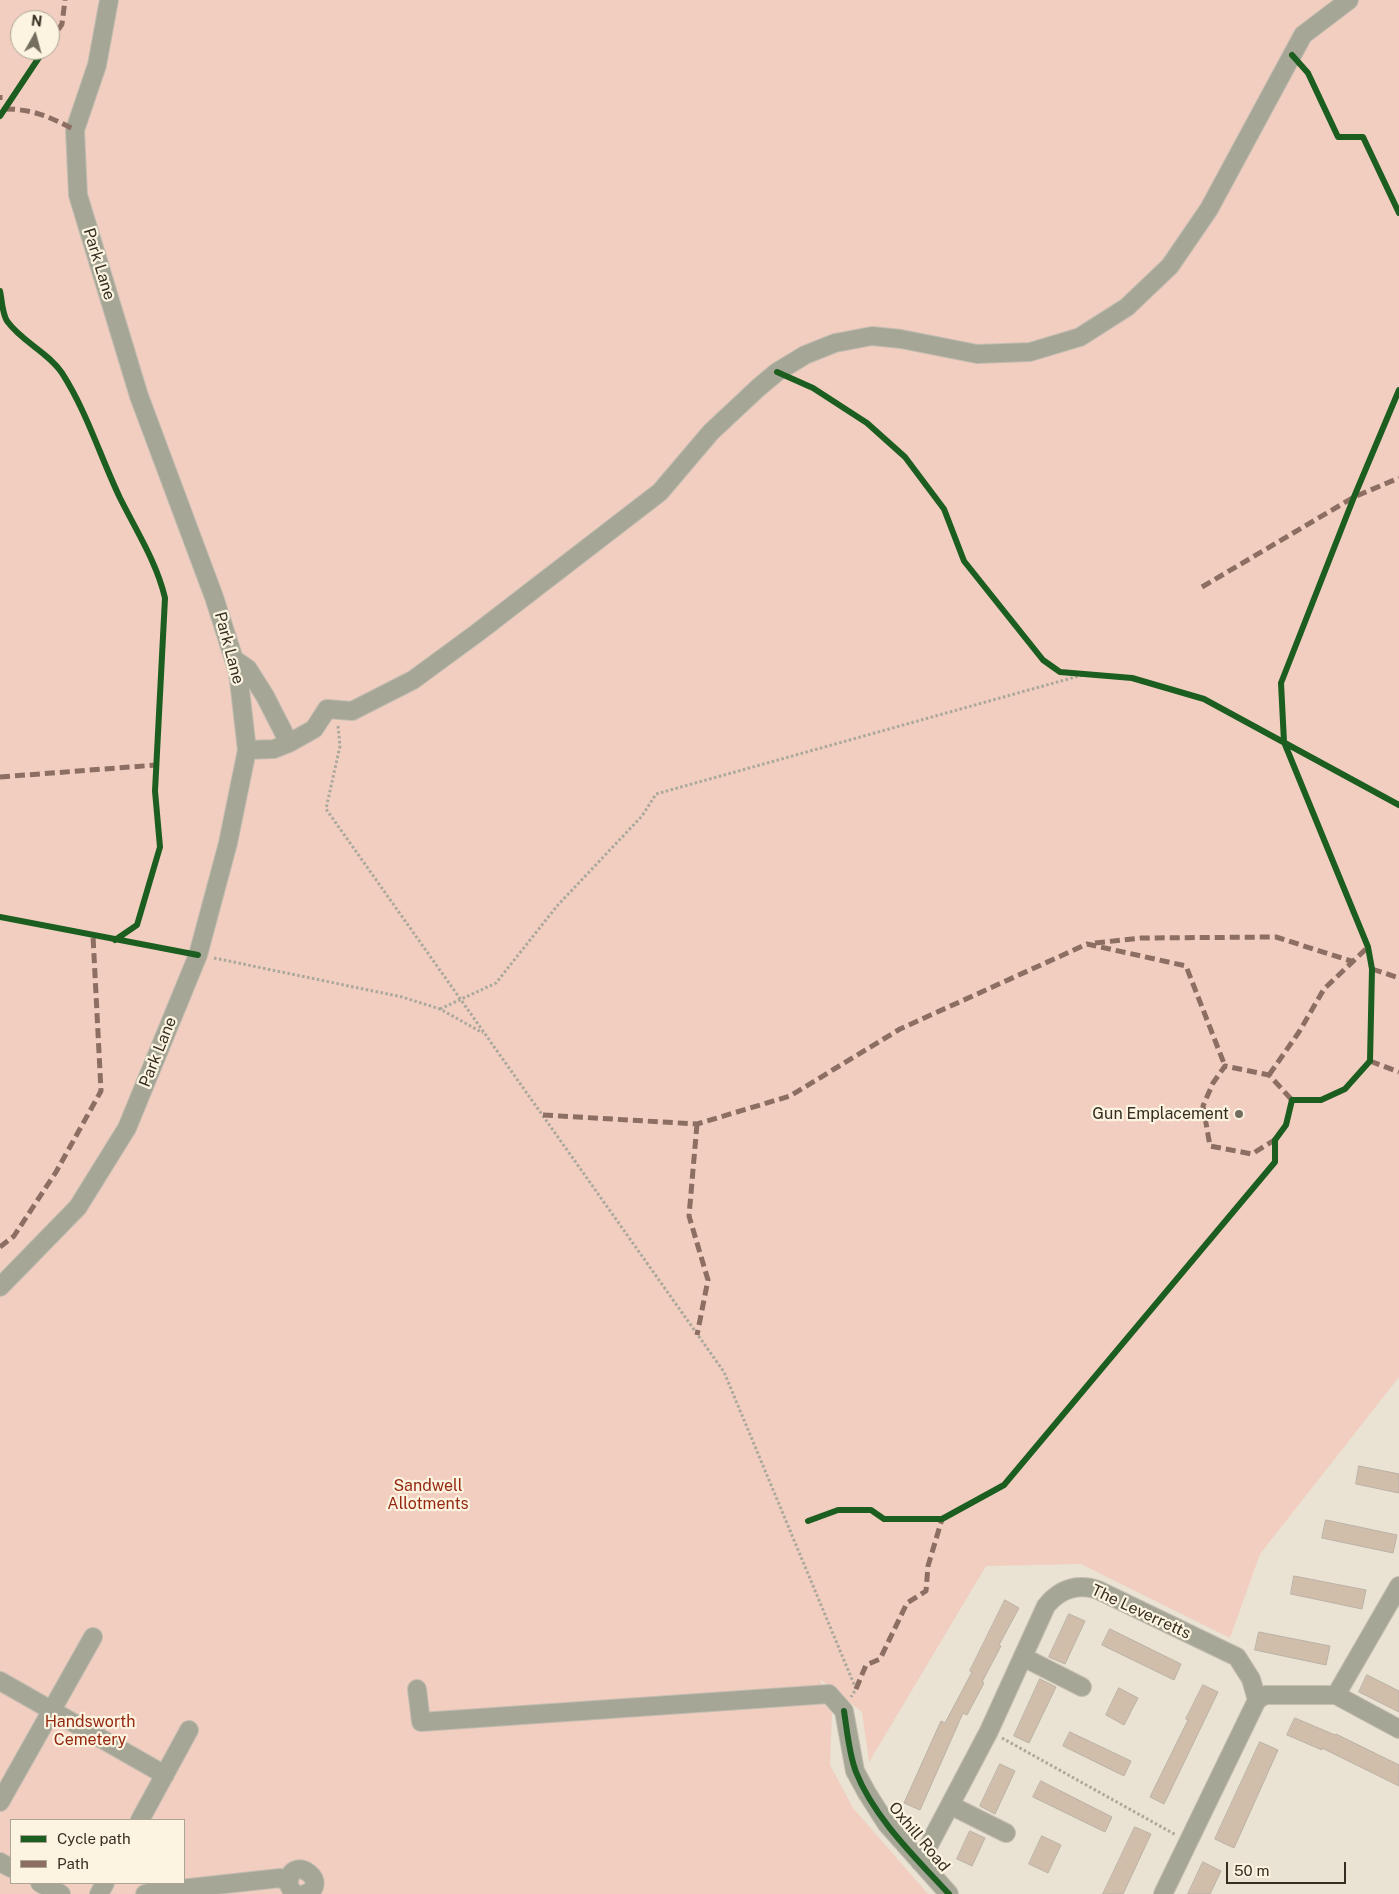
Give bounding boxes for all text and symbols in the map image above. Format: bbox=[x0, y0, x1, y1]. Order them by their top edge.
north arrow bbox=[10, 10, 60, 60]
text: N bbox=[30, 12, 43, 30]
street label: Park Lane bbox=[79, 226, 119, 302]
street label: Park Lane bbox=[210, 610, 248, 686]
street label: Park Lane bbox=[135, 1014, 181, 1090]
place label: Gun Emplacement bbox=[1092, 1104, 1229, 1124]
marker: Gun Emplacement bbox=[1233, 1108, 1245, 1120]
park label: Sandwell Allotments bbox=[387, 1476, 469, 1514]
street label: The Leverretts bbox=[1088, 1581, 1194, 1643]
park label: Handsworth Cemetery bbox=[45, 1712, 135, 1750]
street label: Oxhill Road bbox=[884, 1798, 954, 1876]
legend bbox=[10, 1819, 185, 1884]
text: Cycle path bbox=[57, 1830, 131, 1847]
scale bar bbox=[1229, 1852, 1349, 1884]
text: Path bbox=[57, 1855, 89, 1872]
text: 50 m bbox=[1234, 1862, 1269, 1879]

